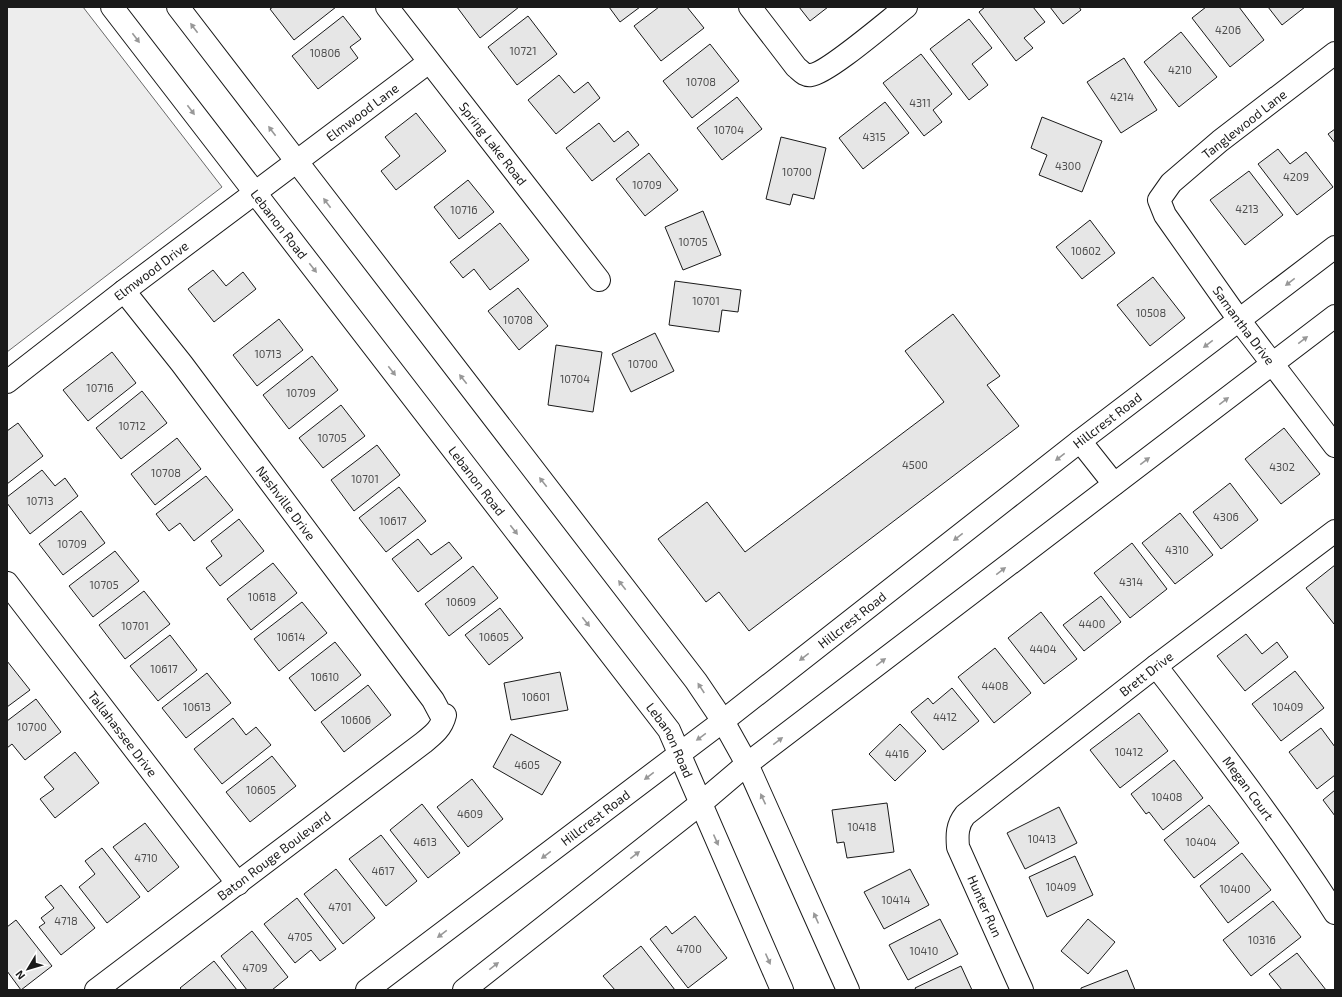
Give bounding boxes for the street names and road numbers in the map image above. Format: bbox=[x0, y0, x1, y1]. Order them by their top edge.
street label: Elmwood Lane bbox=[323, 80, 402, 145]
street label: Tanglewood Lane bbox=[1198, 86, 1290, 162]
street label: Spring Lake Road bbox=[456, 99, 530, 188]
street label: Lebanon Road bbox=[247, 186, 311, 262]
street label: Elmwood Drive bbox=[111, 238, 192, 304]
street label: Samantha Drive bbox=[1210, 283, 1278, 368]
street label: Hillcrest Road bbox=[1069, 389, 1145, 452]
street label: Lebanon Road bbox=[445, 443, 509, 519]
street label: Nashville Drive bbox=[253, 463, 319, 543]
street label: Hillcrest Road bbox=[814, 588, 889, 652]
street label: Brett Drive bbox=[1116, 648, 1176, 700]
street label: Tallahassee Drive bbox=[85, 688, 161, 780]
street label: Lebanon Road bbox=[643, 699, 697, 780]
street label: Megan Court bbox=[1219, 753, 1277, 823]
street label: Hillcrest Road bbox=[557, 786, 633, 849]
street label: Baton Rouge Boulevard bbox=[214, 808, 334, 904]
street label: Hunter Run bbox=[964, 872, 1006, 940]

